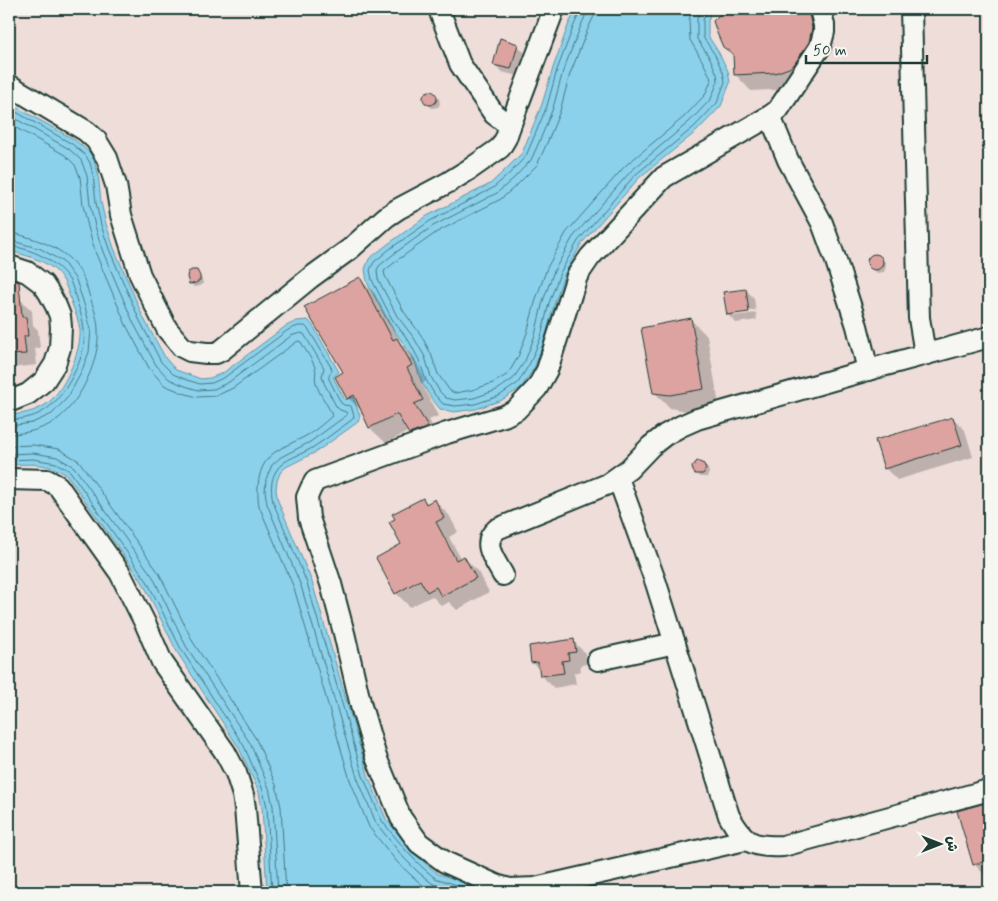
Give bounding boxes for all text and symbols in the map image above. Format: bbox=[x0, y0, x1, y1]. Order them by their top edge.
scale bar bbox=[806, 32, 927, 64]
text: 50 m bbox=[813, 41, 847, 61]
north arrow bbox=[916, 818, 966, 868]
text: ش bbox=[943, 836, 961, 852]

